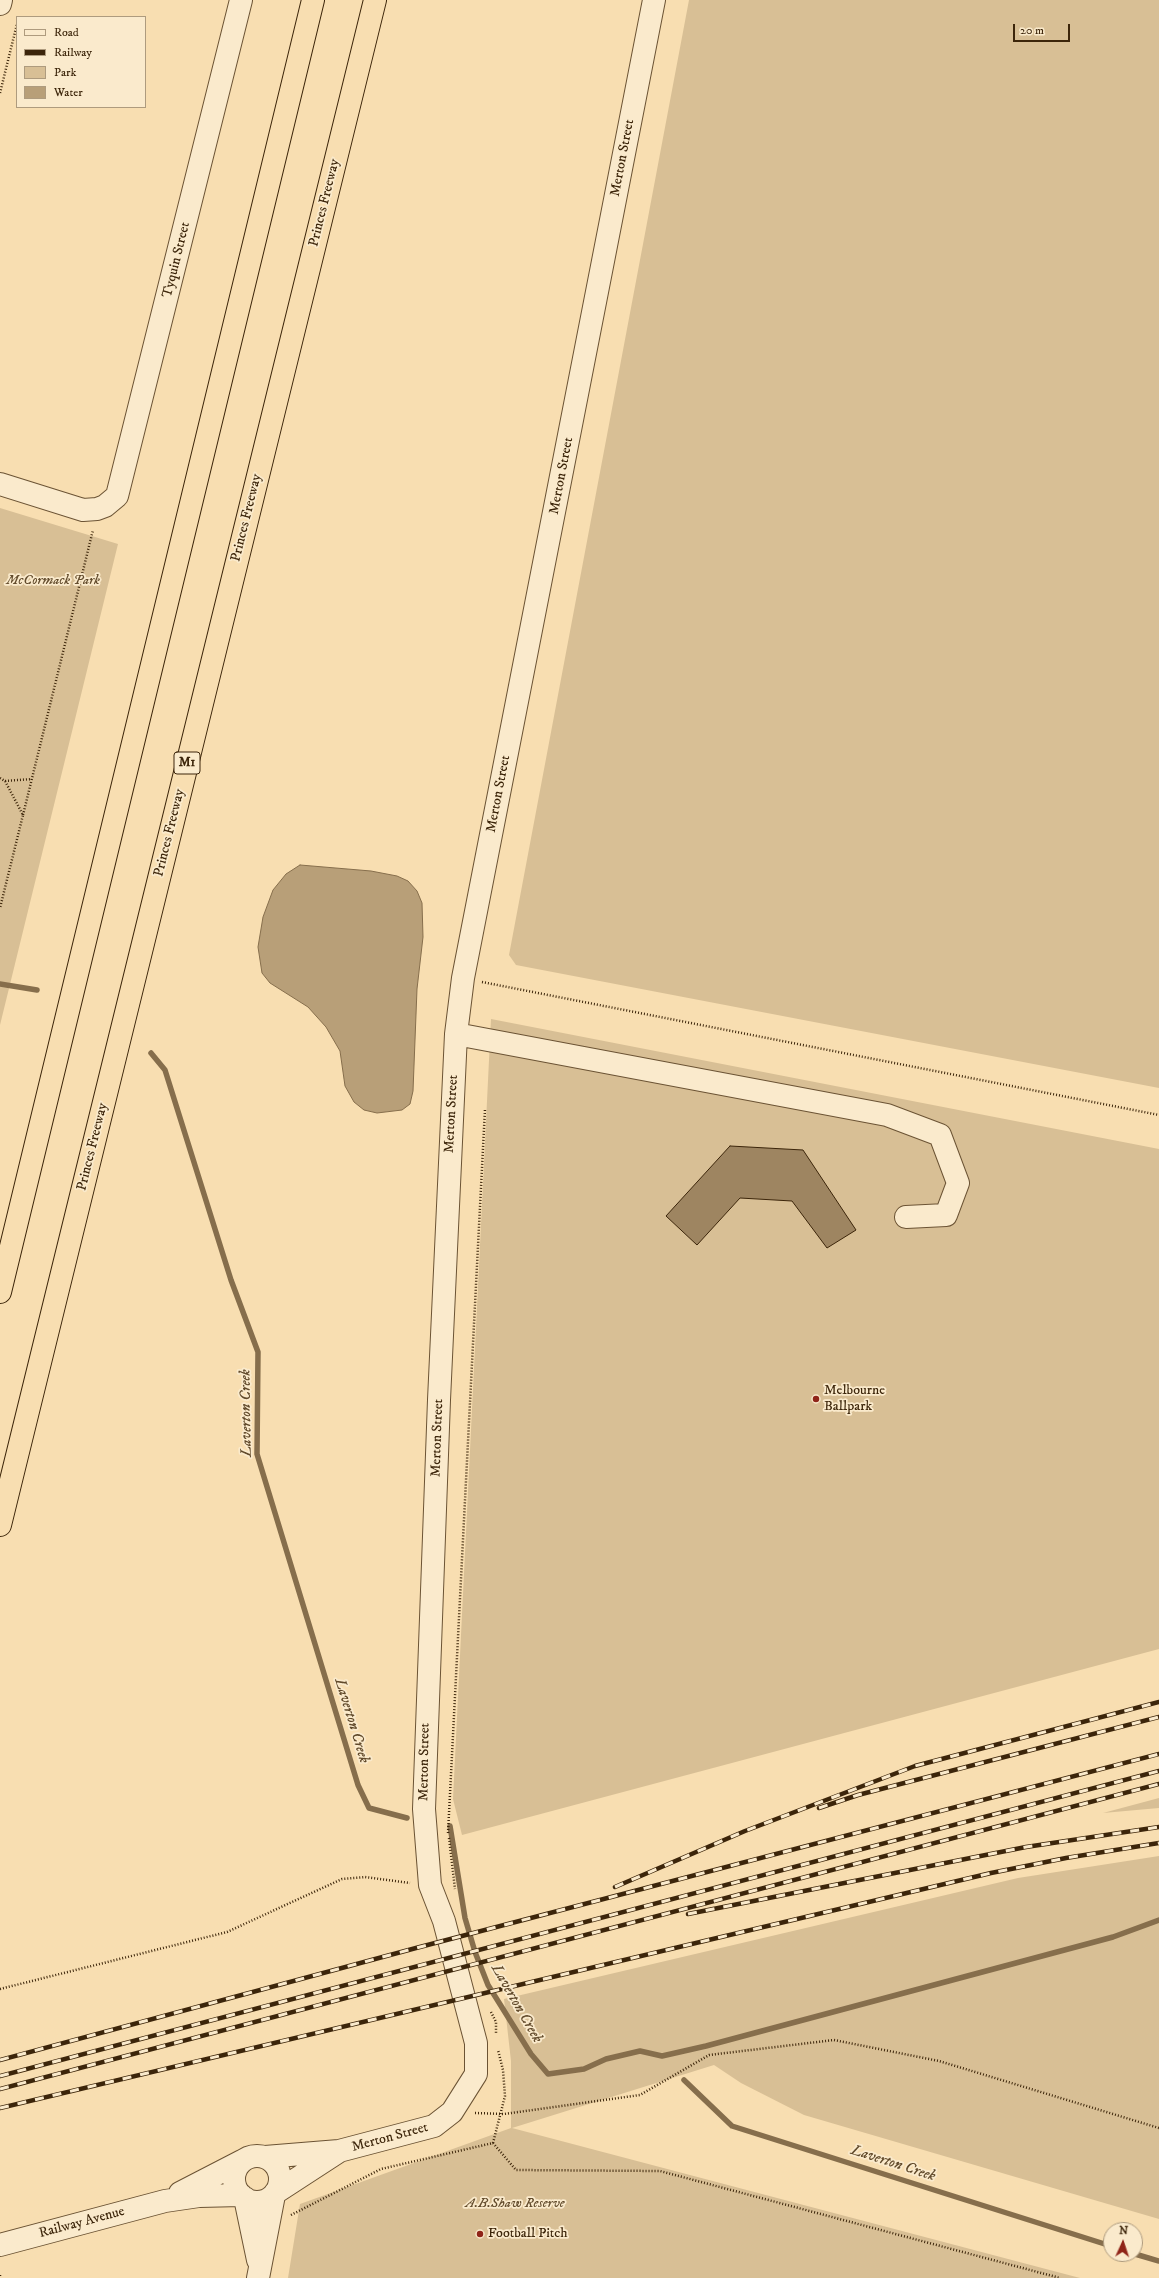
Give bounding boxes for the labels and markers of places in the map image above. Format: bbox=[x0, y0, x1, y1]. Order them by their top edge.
place label: Melbourne Ballpark bbox=[824, 1383, 885, 1416]
marker: Melbourne Ballpark bbox=[811, 1394, 821, 1404]
place label: Football Pitch bbox=[488, 2226, 568, 2242]
marker: Football Pitch bbox=[475, 2229, 485, 2239]

